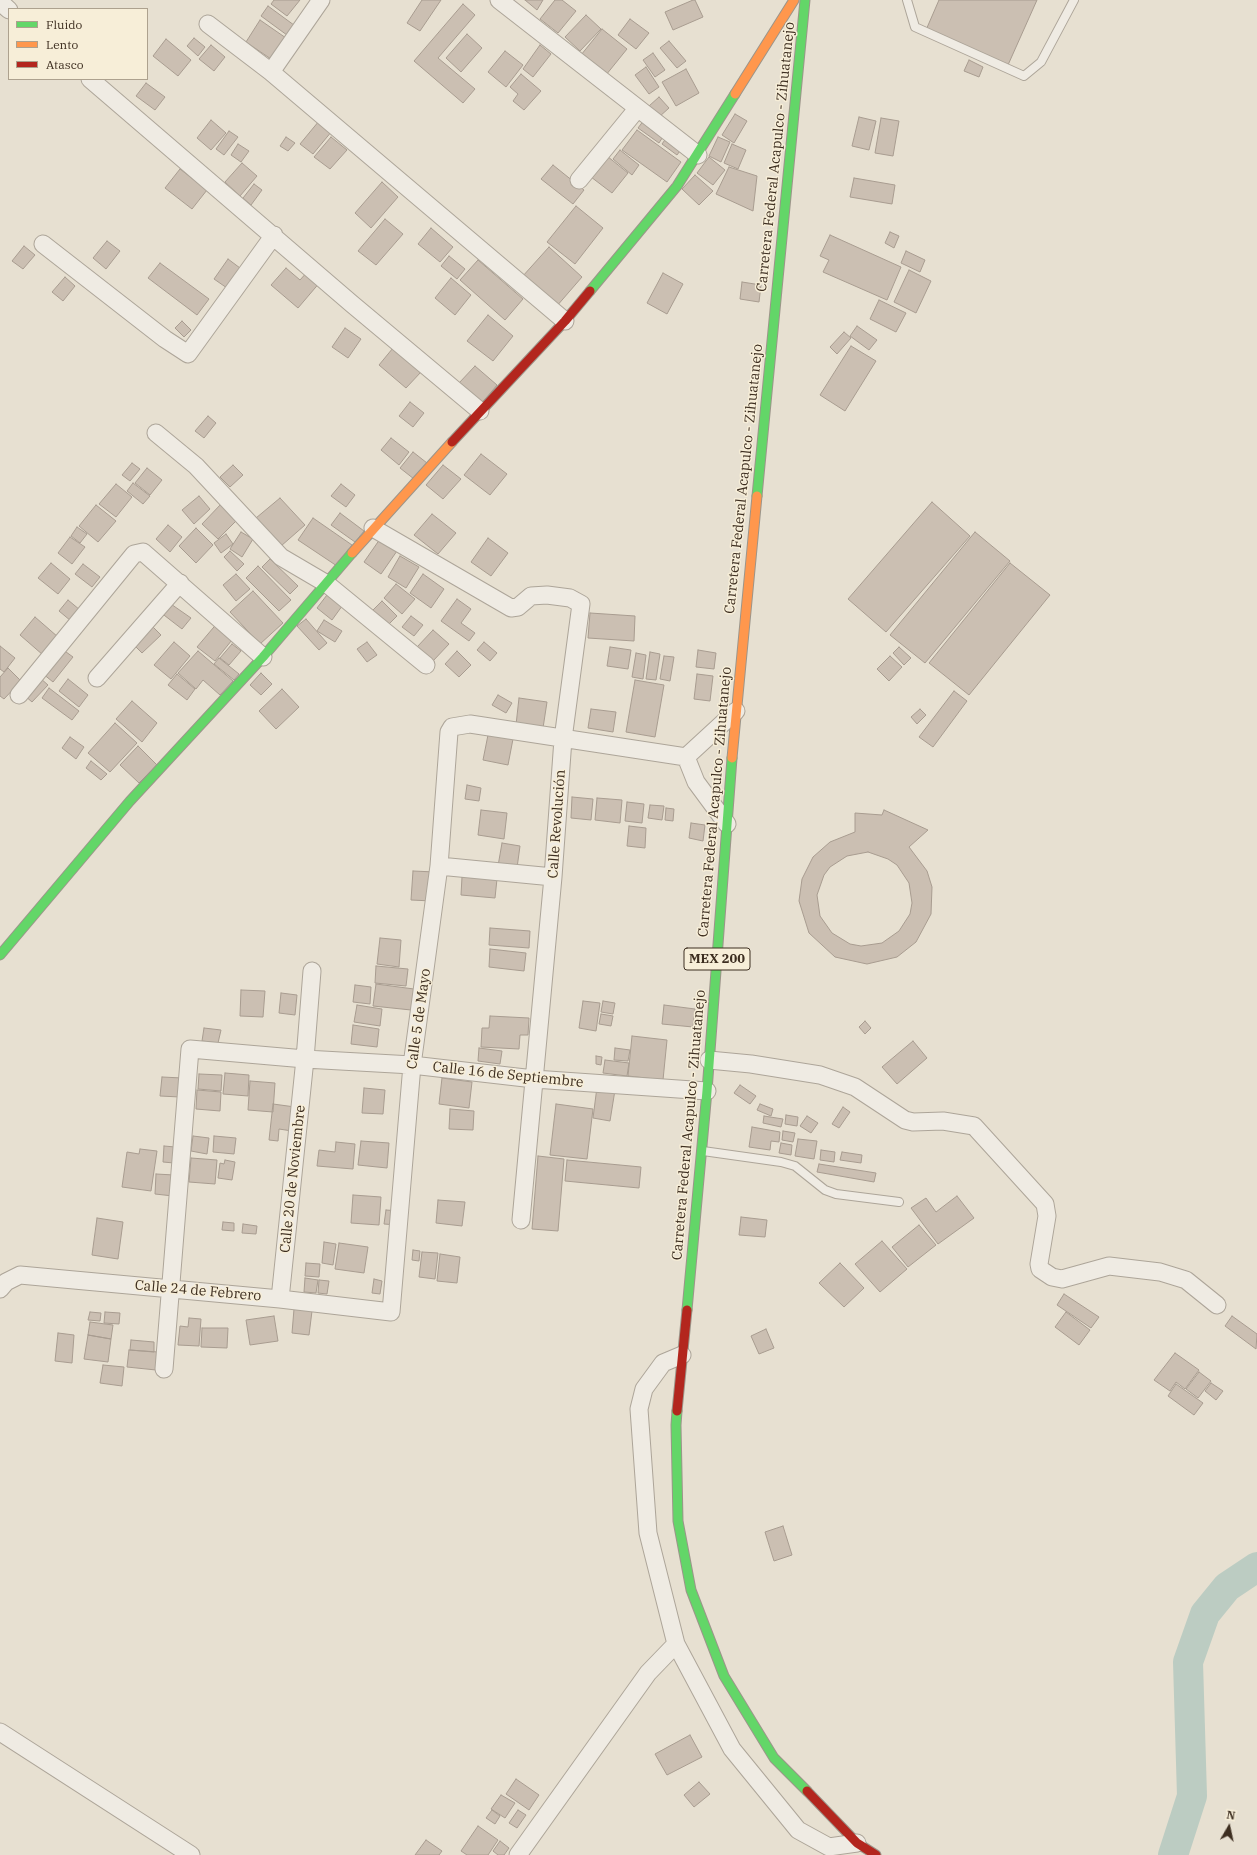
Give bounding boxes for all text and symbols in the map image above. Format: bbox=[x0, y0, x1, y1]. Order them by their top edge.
legend bbox=[8, 8, 148, 80]
text: Fluido bbox=[46, 17, 82, 32]
street label: Carretera Federal Acapulco - Zihuatanejo bbox=[753, 21, 799, 293]
text: Lento bbox=[46, 37, 78, 52]
text: Atasco bbox=[46, 57, 84, 72]
street label: Carretera Federal Acapulco - Zihuatanejo bbox=[721, 343, 767, 615]
street label: Carretera Federal Acapulco - Zihuatanejo bbox=[695, 666, 735, 938]
street label: Calle Revolución bbox=[545, 769, 569, 879]
road number: MEX 200 bbox=[684, 948, 750, 970]
street label: Calle 5 de Mayo bbox=[404, 968, 434, 1070]
street label: Carretera Federal Acapulco - Zihuatanejo bbox=[669, 989, 709, 1261]
street label: Calle 16 de Septiembre bbox=[432, 1059, 584, 1091]
street label: Calle 20 de Noviembre bbox=[277, 1104, 309, 1254]
street label: Calle 24 de Febrero bbox=[134, 1277, 262, 1305]
north arrow bbox=[1209, 1807, 1249, 1847]
text: N bbox=[1225, 1808, 1236, 1823]

